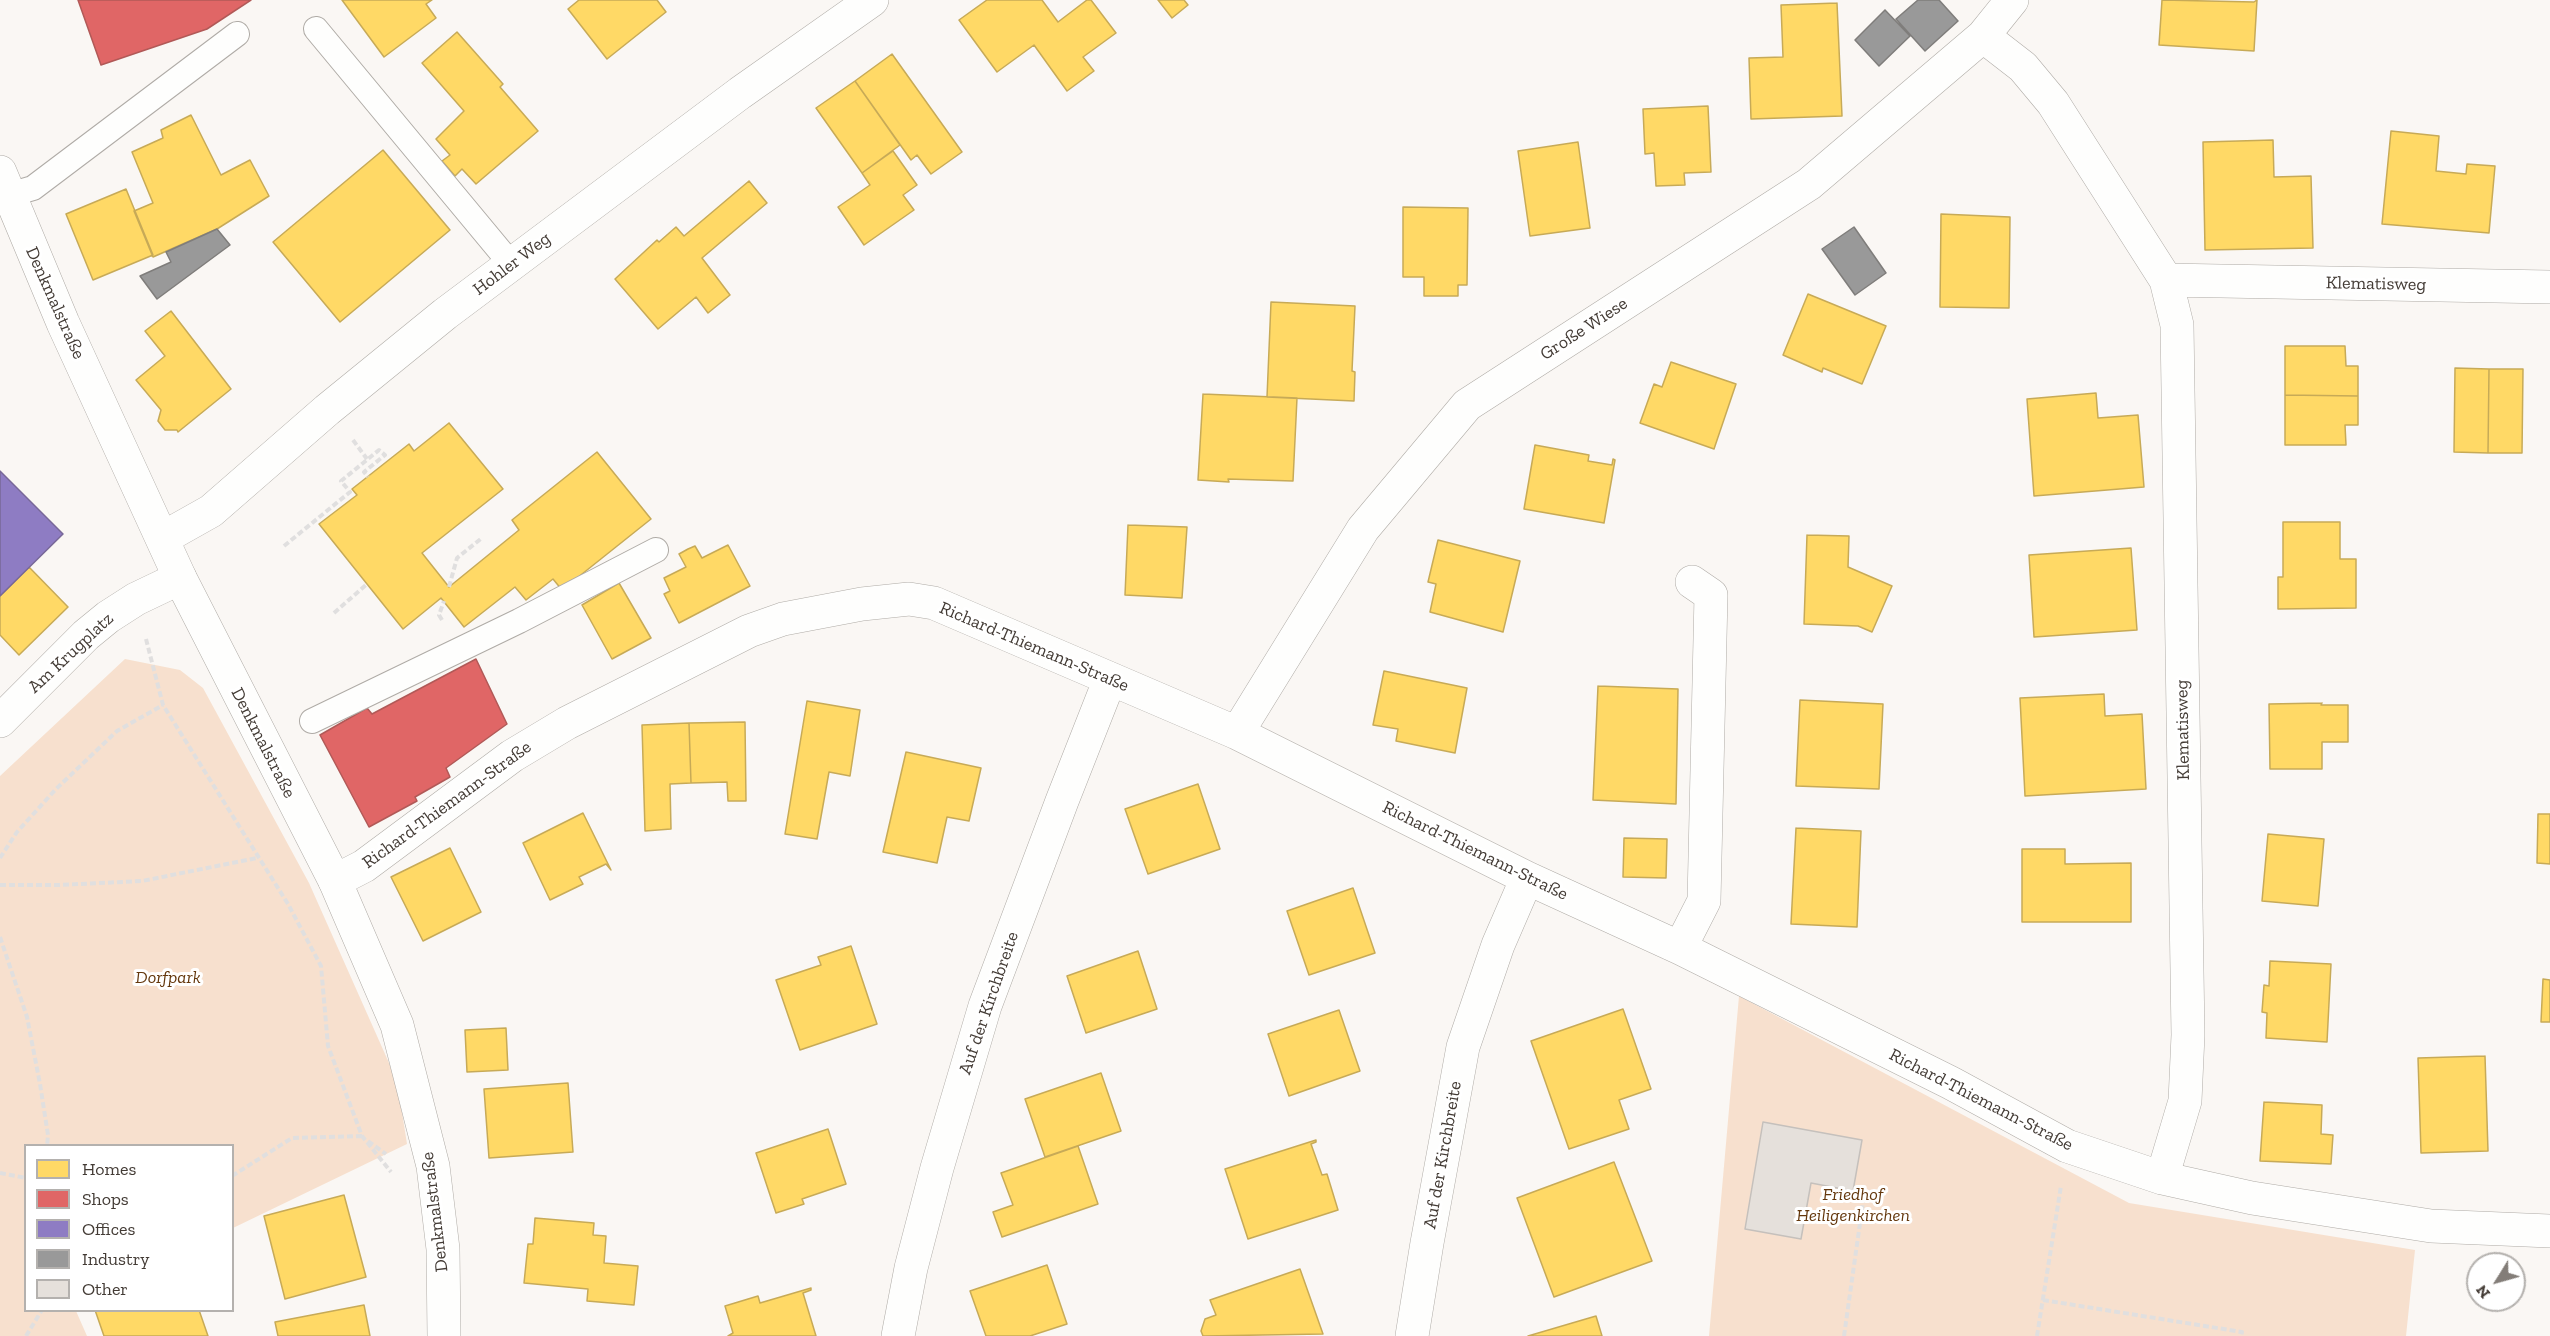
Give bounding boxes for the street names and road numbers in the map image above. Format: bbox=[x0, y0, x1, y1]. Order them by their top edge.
street label: Hohler Weg bbox=[469, 228, 555, 300]
street label: Denkmalstraße bbox=[21, 243, 89, 363]
street label: Klematisweg bbox=[2326, 272, 2426, 296]
street label: Große Wiese bbox=[1536, 293, 1632, 365]
street label: Richard-Thiemann-Straße bbox=[936, 597, 1132, 697]
street label: Am Krugplatz bbox=[24, 608, 118, 698]
street label: Klematisweg bbox=[2171, 680, 2195, 780]
street label: Denkmalstraße bbox=[226, 684, 300, 802]
street label: Richard-Thiemann-Straße bbox=[358, 736, 536, 874]
street label: Richard-Thiemann-Straße bbox=[1379, 797, 1571, 905]
street label: Auf der Kirchbreite bbox=[954, 929, 1024, 1077]
street label: Richard-Thiemann-Straße bbox=[1885, 1044, 2077, 1156]
street label: Auf der Kirchbreite bbox=[1419, 1079, 1467, 1231]
street label: Denkmalstraße bbox=[417, 1151, 453, 1273]

